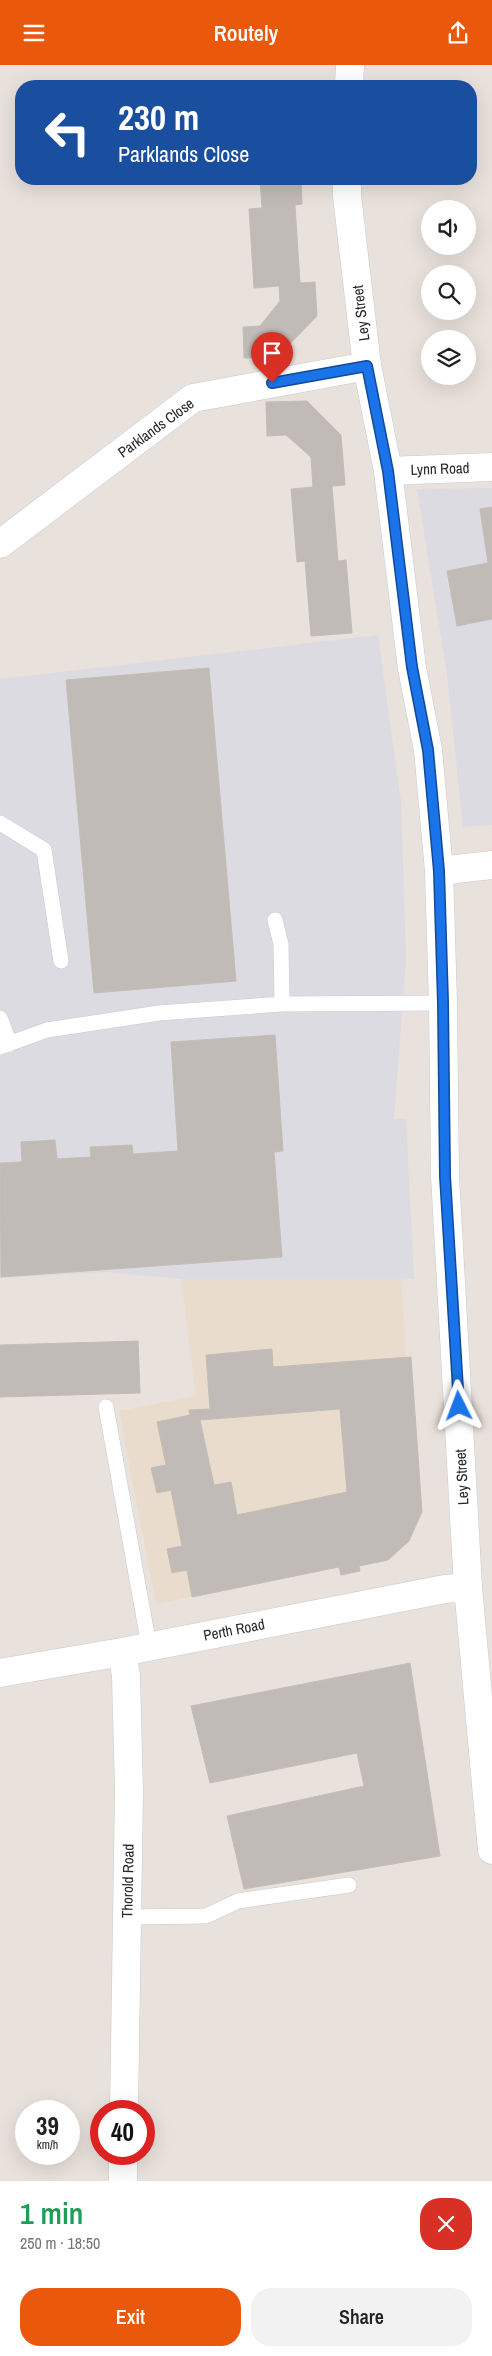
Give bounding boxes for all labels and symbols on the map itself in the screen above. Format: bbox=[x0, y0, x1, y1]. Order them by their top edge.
street label: Ley Street bbox=[347, 283, 374, 342]
pin bbox=[251, 332, 293, 383]
street label: Parklands Close bbox=[113, 393, 198, 462]
street label: Lynn Road bbox=[410, 457, 470, 480]
position arrow bbox=[432, 1379, 484, 1431]
street label: Ley Street bbox=[450, 1448, 473, 1506]
street label: Perth Road bbox=[201, 1613, 266, 1646]
street label: Thorold Road bbox=[116, 1844, 139, 1918]
speed limit sign: 40 bbox=[90, 2100, 155, 2165]

